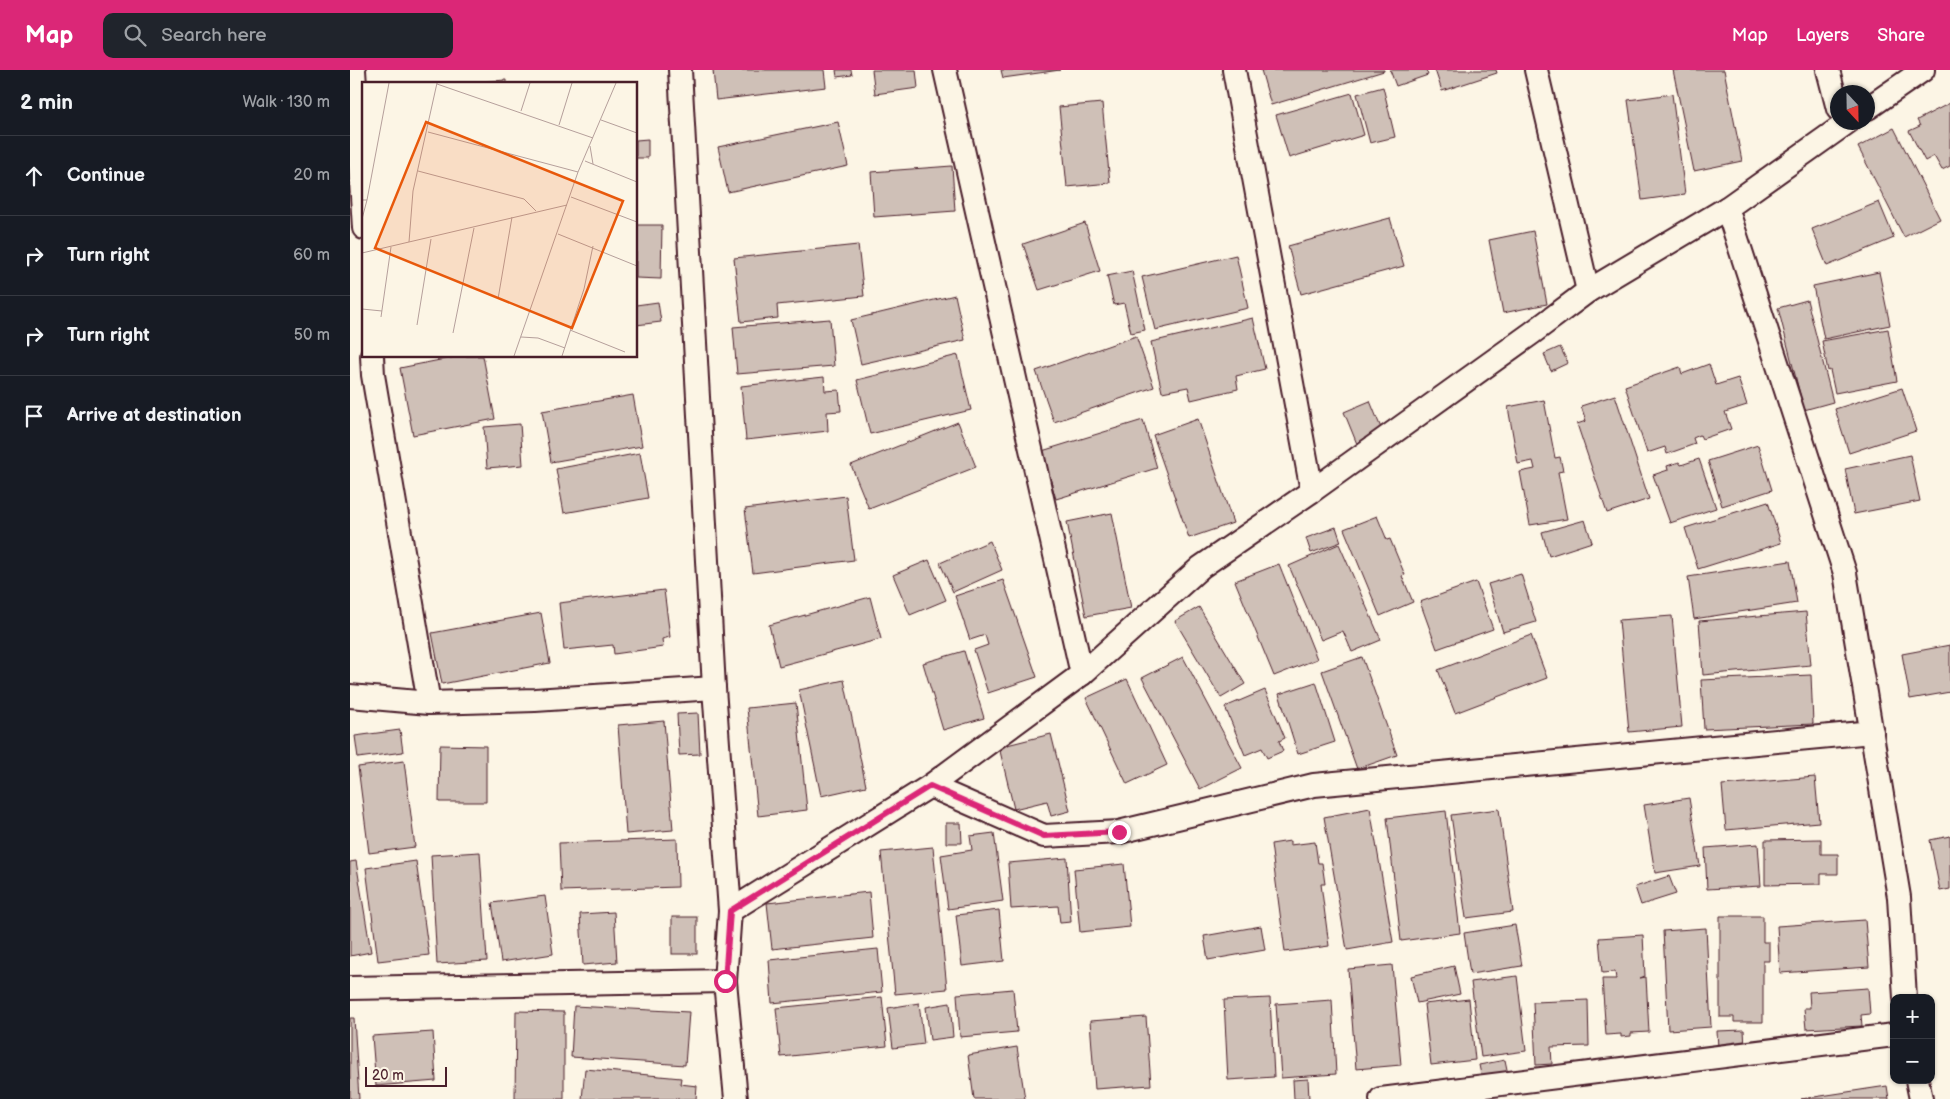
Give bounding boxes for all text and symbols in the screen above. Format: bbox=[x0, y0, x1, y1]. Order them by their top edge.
search box bbox=[103, 13, 453, 58]
text: Map bbox=[25, 21, 73, 50]
icon: search bbox=[121, 21, 149, 49]
text: Search here bbox=[161, 24, 267, 47]
text: Map bbox=[1732, 25, 1768, 46]
text: Layers bbox=[1796, 25, 1849, 46]
text: Share bbox=[1877, 25, 1925, 46]
inset map bbox=[362, 82, 638, 358]
north arrow bbox=[1830, 85, 1875, 130]
text: 2 min bbox=[20, 90, 73, 115]
text: Walk · 130 m bbox=[242, 93, 330, 112]
icon: ahead bbox=[20, 162, 48, 190]
text: Continue bbox=[67, 164, 145, 187]
text: 20 m bbox=[294, 166, 330, 185]
icon: right bbox=[20, 242, 48, 270]
text: Turn right bbox=[67, 244, 150, 267]
text: 60 m bbox=[293, 246, 330, 265]
icon: right bbox=[20, 322, 48, 350]
text: Turn right bbox=[67, 324, 150, 347]
text: 50 m bbox=[294, 326, 330, 345]
icon: arrive bbox=[20, 402, 48, 430]
text: Arrive at destination bbox=[67, 404, 242, 427]
route end bbox=[1108, 821, 1131, 844]
route start bbox=[714, 970, 737, 993]
map controls bbox=[1890, 994, 1935, 1084]
button: + bbox=[1890, 994, 1935, 1039]
button: − bbox=[1890, 1039, 1935, 1084]
scale bar bbox=[365, 1064, 448, 1087]
text: 20 m bbox=[372, 1067, 404, 1084]

